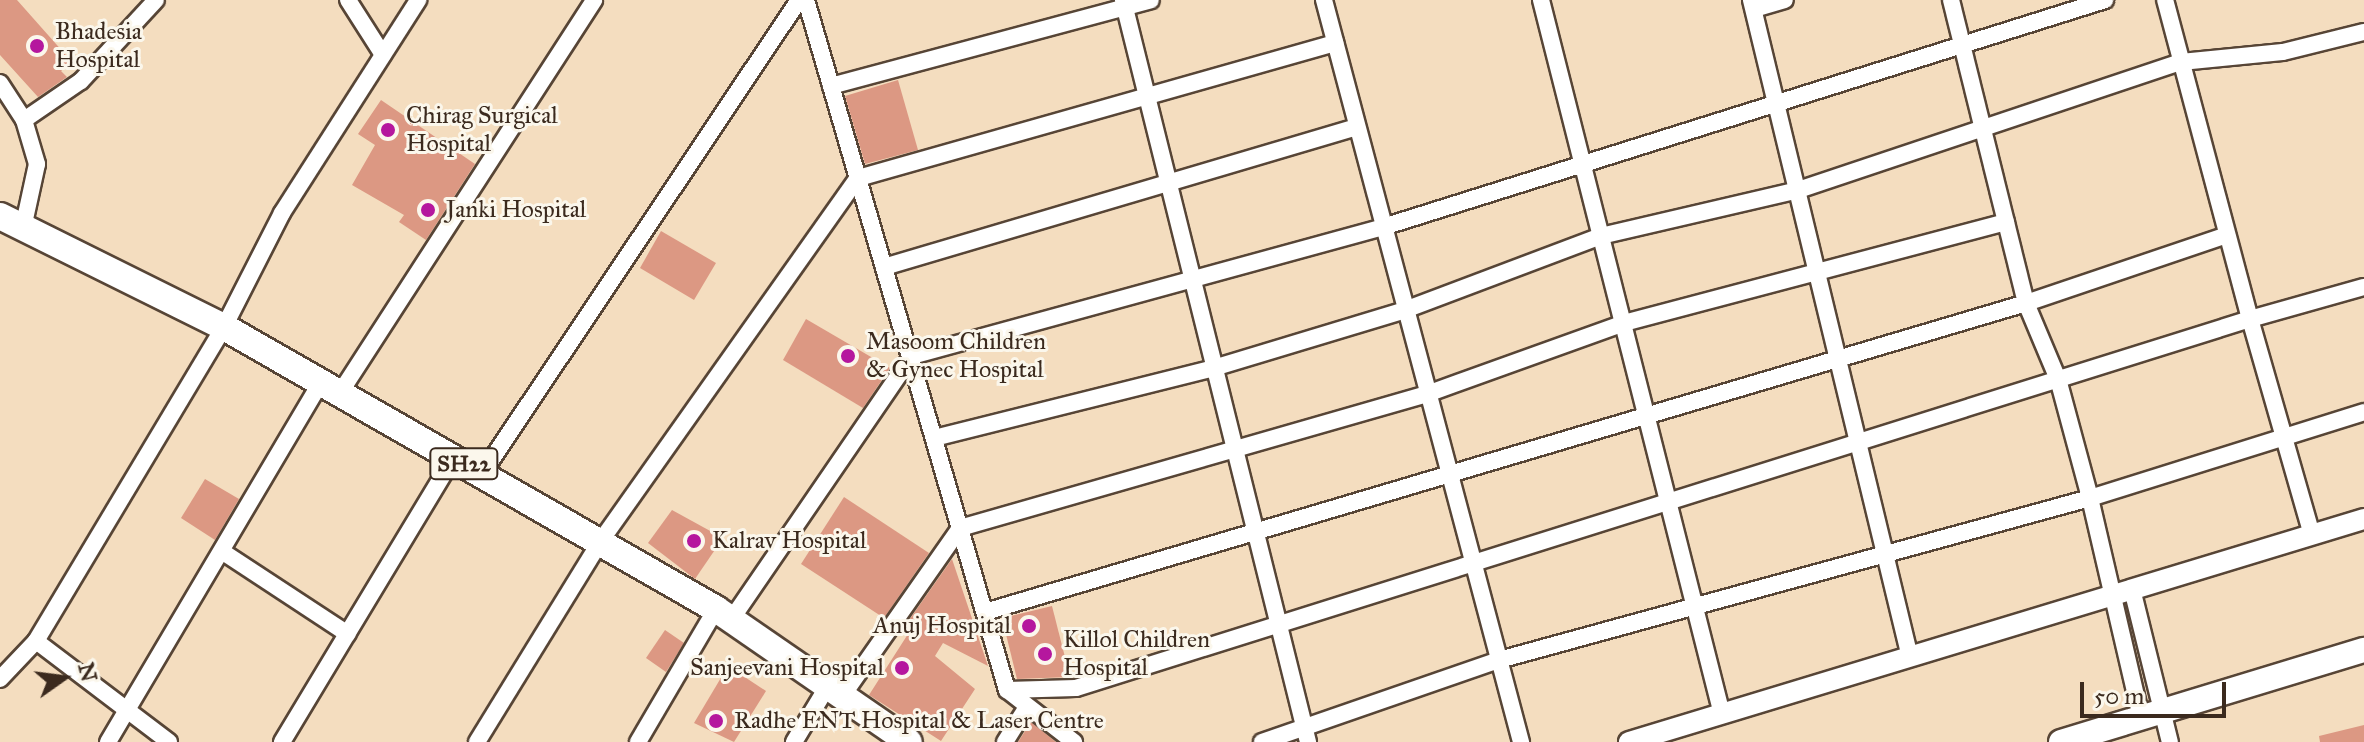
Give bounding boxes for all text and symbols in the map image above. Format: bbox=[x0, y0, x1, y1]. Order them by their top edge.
place label: Bhadesia Hospital bbox=[55, 18, 142, 74]
marker: Bhadesia Hospital bbox=[26, 35, 48, 57]
place label: Chirag Surgical Hospital bbox=[406, 102, 558, 158]
marker: Chirag Surgical Hospital bbox=[377, 119, 399, 141]
place label: Janki Hospital bbox=[446, 196, 586, 224]
marker: Janki Hospital bbox=[417, 199, 439, 221]
place label: Masoom Children & Gynec Hospital bbox=[866, 328, 1046, 384]
marker: Masoom Children & Gynec Hospital bbox=[837, 345, 859, 367]
road number: SH22 bbox=[428, 446, 500, 482]
place label: Kalrav Hospital bbox=[712, 527, 866, 555]
marker: Kalrav Hospital bbox=[683, 530, 705, 552]
place label: Anuj Hospital bbox=[873, 612, 1011, 640]
marker: Anuj Hospital bbox=[1018, 615, 1040, 637]
place label: Killol Children Hospital bbox=[1063, 626, 1210, 682]
north arrow bbox=[24, 638, 104, 718]
marker: Killol Children Hospital bbox=[1034, 643, 1056, 665]
place label: Sanjeevani Hospital bbox=[690, 654, 884, 682]
marker: Sanjeevani Hospital bbox=[891, 657, 913, 679]
text: N bbox=[72, 660, 103, 684]
scale bar bbox=[2084, 666, 2230, 716]
text: 50 m bbox=[2094, 681, 2144, 711]
place label: Radhe ENT Hospital & Laser Centre bbox=[734, 707, 1104, 735]
marker: Radhe ENT Hospital & Laser Centre bbox=[705, 710, 727, 732]

